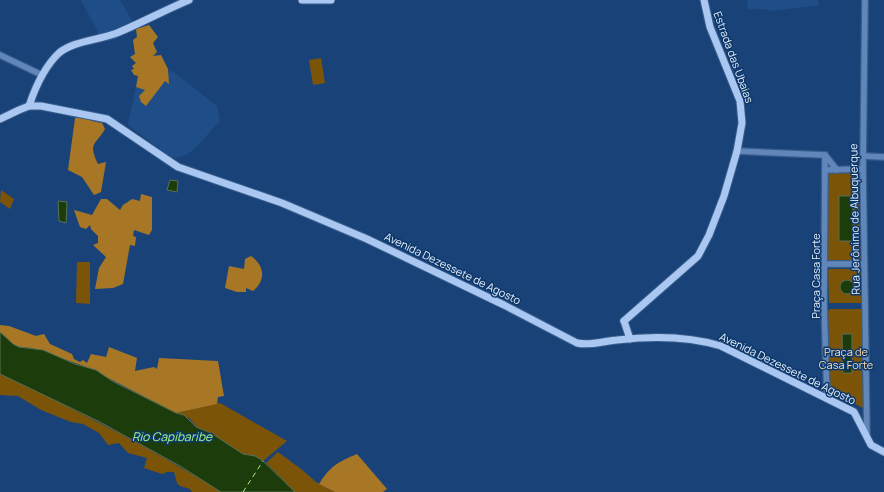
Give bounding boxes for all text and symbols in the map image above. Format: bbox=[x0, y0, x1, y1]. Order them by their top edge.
street label: Estrada das Ubaias bbox=[710, 9, 758, 105]
street label: Rua Jerônimo de Albuquerque bbox=[845, 143, 863, 295]
street label: Avenida Dezessete de Agosto bbox=[382, 228, 524, 308]
street label: Praça Casa Forte bbox=[808, 233, 823, 319]
street label: Avenida Dezessete de Agosto bbox=[717, 328, 859, 408]
park label: Praça de Casa Forte bbox=[819, 344, 874, 372]
water label: Rio Capibaribe bbox=[132, 428, 213, 445]

